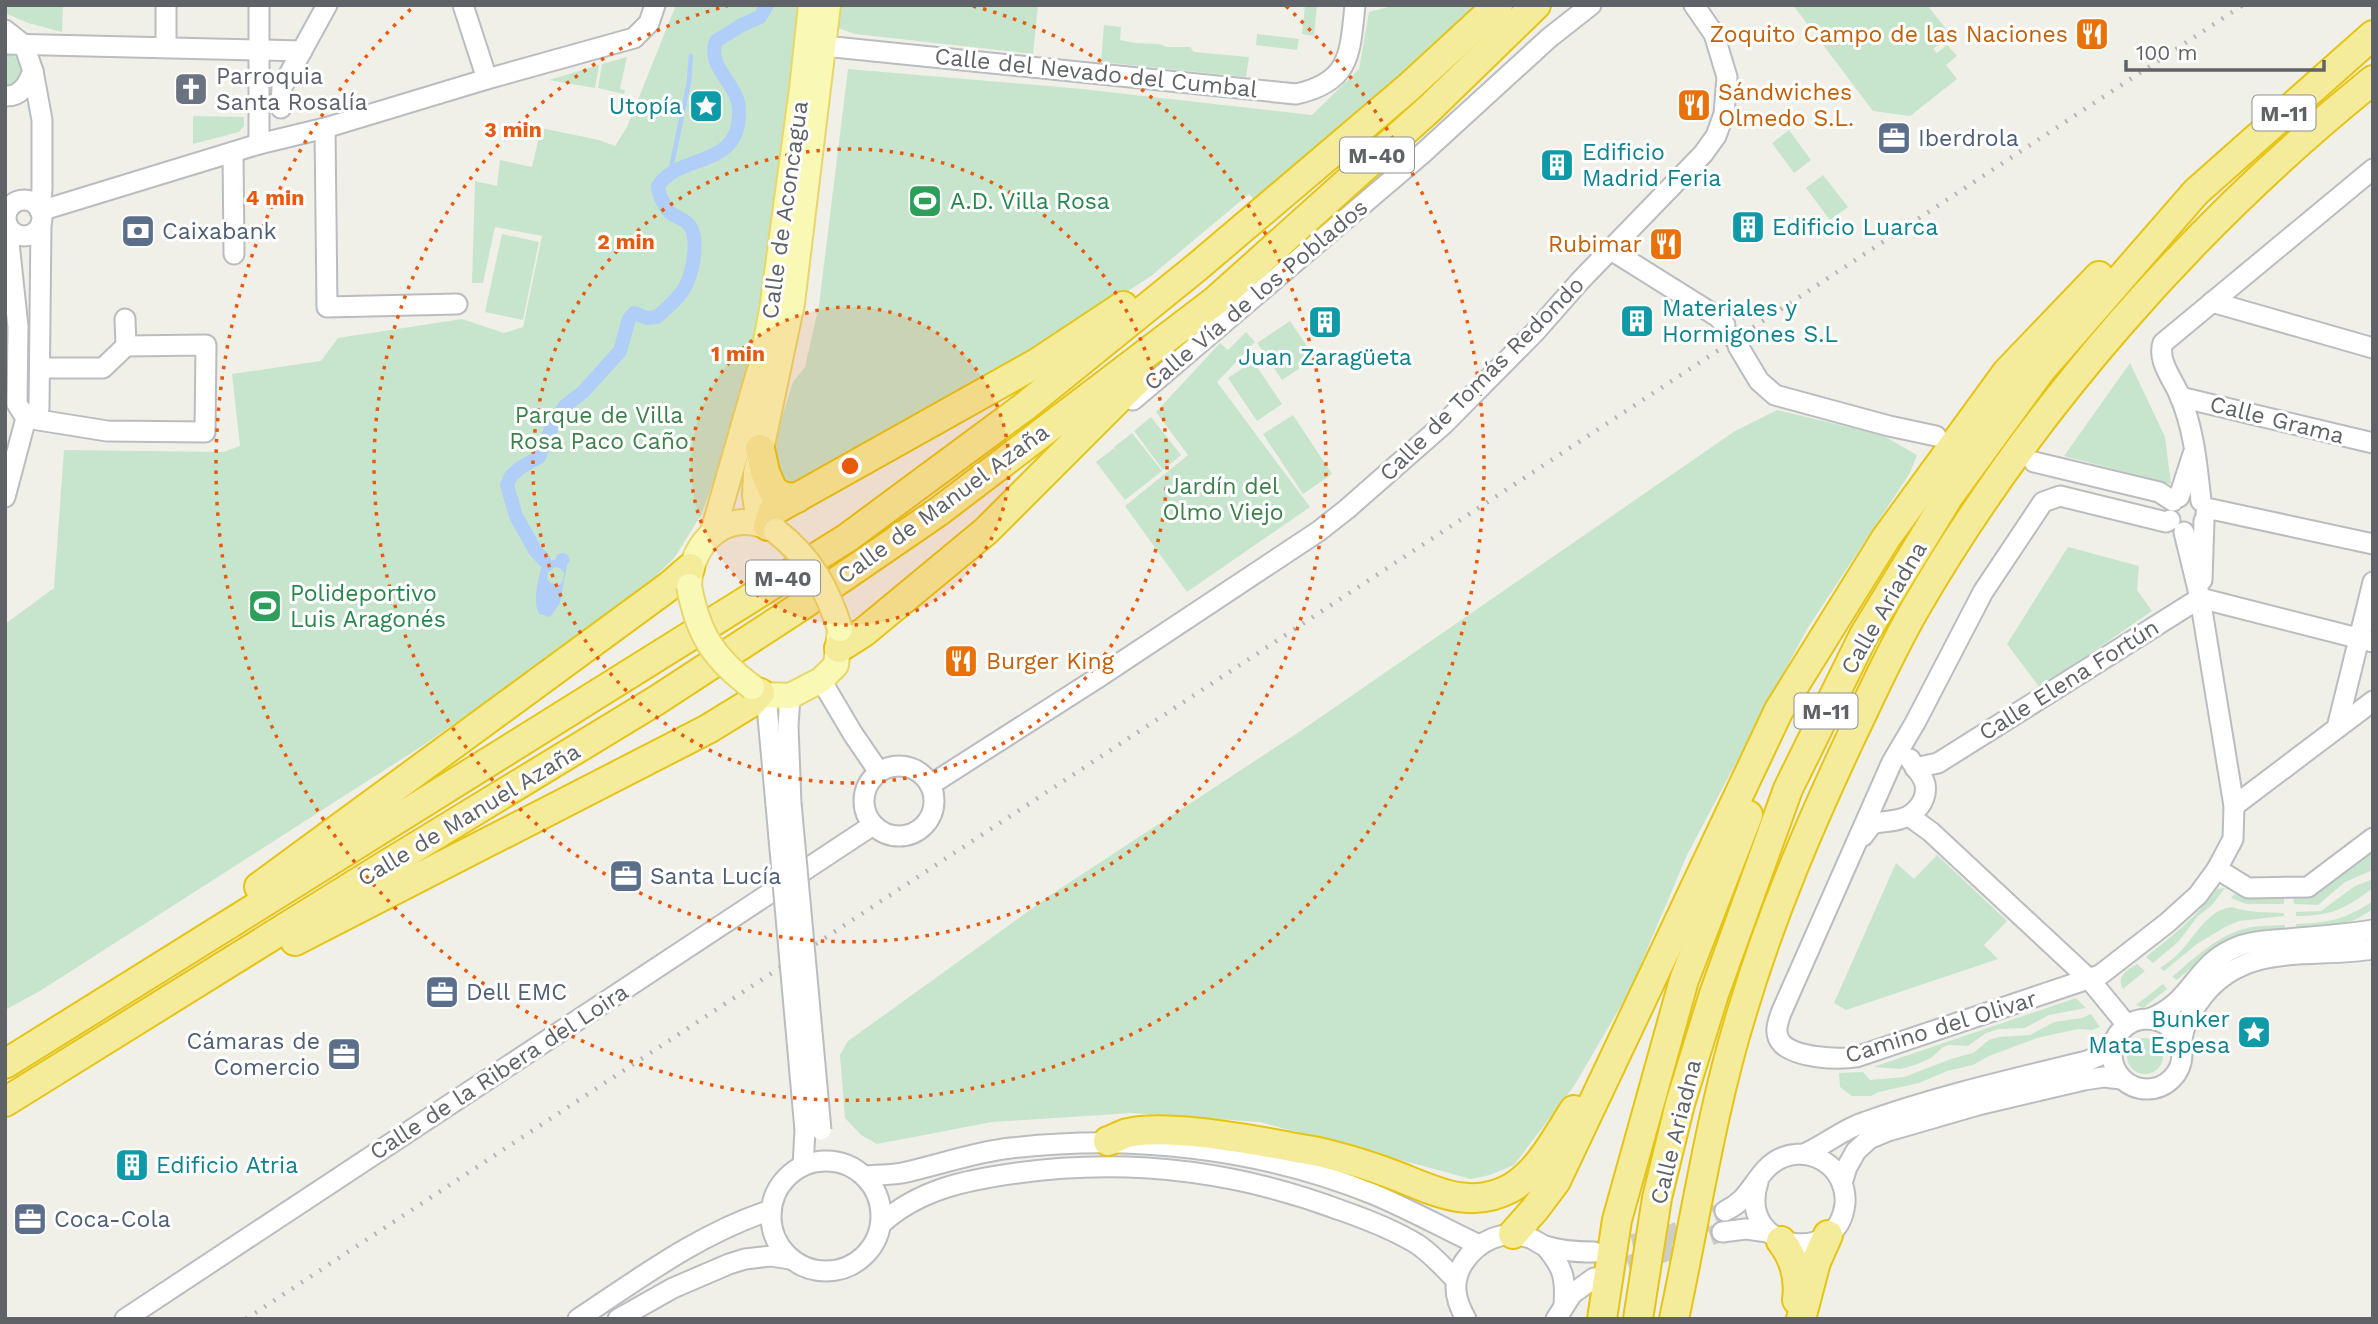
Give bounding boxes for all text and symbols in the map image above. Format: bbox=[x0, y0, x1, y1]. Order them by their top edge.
restaurant icon: Zoquito Campo de las Naciones bbox=[2073, 15, 2111, 53]
place label: Zoquito Campo de las Naciones bbox=[1710, 21, 2068, 48]
scale bar bbox=[2126, 28, 2324, 72]
text: 100 m bbox=[2136, 40, 2198, 65]
street label: Calle del Nevado del Cumbal bbox=[933, 43, 1259, 103]
place label: Parroquia Santa Rosalía bbox=[216, 63, 368, 116]
church icon: Parroquia Santa Rosalía bbox=[172, 70, 210, 108]
place label: Sándwiches Olmedo S.L. bbox=[1718, 79, 1854, 132]
restaurant icon: Sándwiches Olmedo S.L. bbox=[1675, 86, 1713, 124]
place icon: Utopía bbox=[687, 87, 725, 125]
place label: Utopía bbox=[609, 93, 682, 120]
road number: M-11 bbox=[2252, 96, 2316, 130]
street label: Calle de Aconcagua bbox=[756, 99, 814, 321]
text: 3 min bbox=[484, 117, 542, 142]
office icon: Iberdrola bbox=[1875, 119, 1913, 157]
place label: Iberdrola bbox=[1918, 125, 2019, 152]
road number: M-40 bbox=[1340, 138, 1414, 172]
place label: Edificio Madrid Feria bbox=[1582, 139, 1721, 192]
building icon: Edificio Madrid Feria bbox=[1538, 146, 1576, 184]
sports icon: A.D. Villa Rosa bbox=[906, 182, 944, 220]
text: 4 min bbox=[246, 185, 304, 210]
place label: A.D. Villa Rosa bbox=[950, 188, 1110, 215]
street label: Calle Vía de los Poblados bbox=[1139, 194, 1373, 396]
building icon: Edificio Luarca bbox=[1729, 208, 1767, 246]
bank icon: Caixabank bbox=[119, 212, 157, 250]
place label: Edificio Luarca bbox=[1772, 214, 1938, 241]
place label: Caixabank bbox=[162, 218, 277, 245]
restaurant icon: Rubimar bbox=[1647, 225, 1685, 263]
text: 2 min bbox=[597, 229, 655, 254]
place label: Rubimar bbox=[1548, 231, 1642, 258]
street label: Calle de Tomás Redondo bbox=[1374, 271, 1590, 487]
place label: Materiales y Hormigones S.L bbox=[1662, 295, 1838, 348]
building icon: Materiales y Hormigones S.L bbox=[1618, 302, 1656, 340]
building icon: Juan Zaragüeta bbox=[1306, 303, 1344, 341]
text: 1 min bbox=[711, 341, 765, 366]
place label: Juan Zaragüeta bbox=[1238, 344, 1412, 371]
street label: Calle Grama bbox=[2207, 390, 2347, 450]
park label: Parque de Villa Rosa Paco Caño bbox=[509, 402, 689, 455]
street label: Calle de Manuel Azaña bbox=[832, 418, 1054, 590]
centre of rings bbox=[838, 454, 862, 478]
park label: Jardín del Olmo Viejo bbox=[1162, 473, 1284, 526]
street label: Calle Ariadna bbox=[1835, 537, 1933, 679]
road number: M-40 bbox=[746, 560, 820, 596]
place label: Polideportivo Luis Aragonés bbox=[290, 580, 446, 633]
sports icon: Polideportivo Luis Aragonés bbox=[246, 587, 284, 625]
street label: Calle Elena Fortún bbox=[1974, 614, 2164, 746]
restaurant icon: Burger King bbox=[942, 642, 980, 680]
place label: Burger King bbox=[986, 648, 1115, 675]
road number: M-11 bbox=[1794, 694, 1857, 728]
street label: Calle de Manuel Azaña bbox=[353, 738, 585, 892]
office icon: Santa Lucía bbox=[607, 857, 645, 895]
place label: Santa Lucía bbox=[650, 863, 781, 890]
office icon: Dell EMC bbox=[423, 973, 461, 1011]
street label: Calle de la Ribera del Loira bbox=[365, 978, 633, 1166]
place label: Dell EMC bbox=[466, 979, 567, 1006]
street label: Camino del Olivar bbox=[1842, 985, 2040, 1069]
place label: Bunker Mata Espesa bbox=[2088, 1006, 2230, 1059]
place icon: Bunker Mata Espesa bbox=[2235, 1013, 2273, 1051]
place label: Cámaras de Comercio bbox=[187, 1028, 320, 1081]
office icon: Cámaras de Comercio bbox=[325, 1035, 363, 1073]
street label: Calle Ariadna bbox=[1645, 1057, 1707, 1207]
building icon: Edificio Atria bbox=[113, 1146, 151, 1184]
place label: Edificio Atria bbox=[156, 1152, 298, 1179]
office icon: Coca-Cola bbox=[11, 1200, 49, 1238]
place label: Coca-Cola bbox=[54, 1206, 170, 1233]

